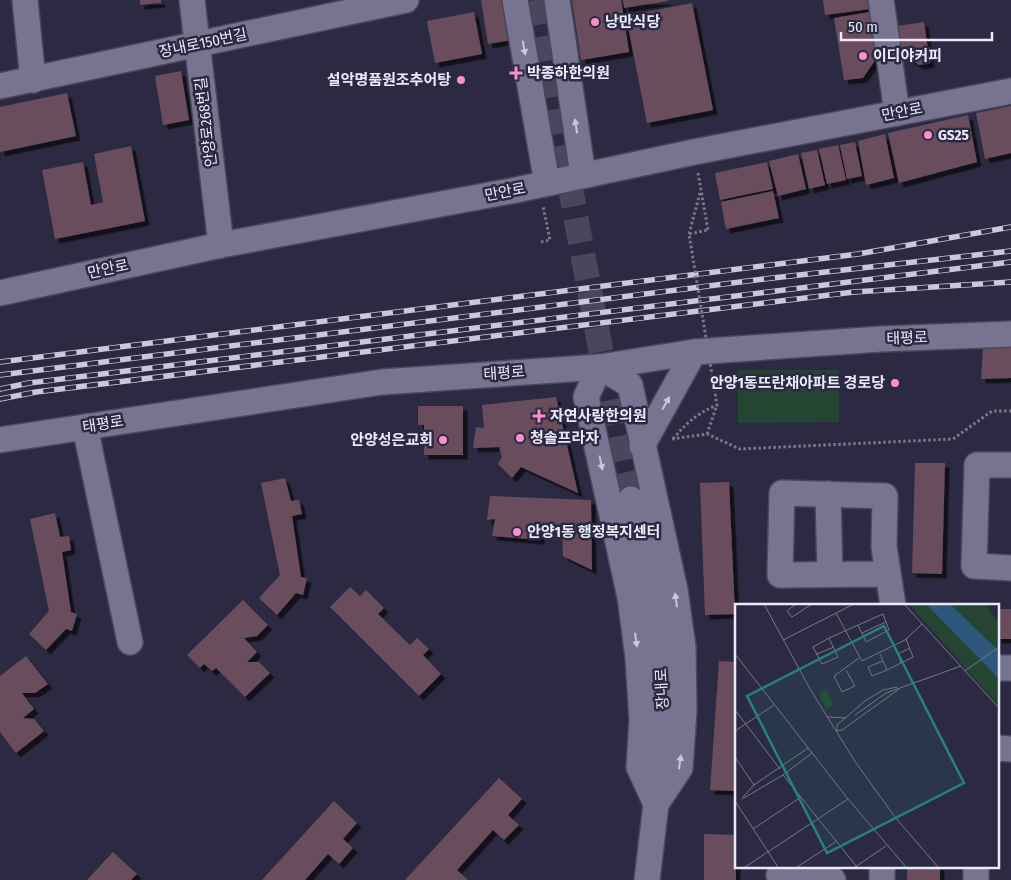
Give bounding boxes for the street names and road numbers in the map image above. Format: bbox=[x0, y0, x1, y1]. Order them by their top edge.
street label: 장내로150번길 bbox=[157, 25, 249, 61]
street label: 안양로268번길 bbox=[192, 76, 220, 168]
street label: 만안로 bbox=[880, 99, 924, 125]
street label: 만안로 bbox=[483, 179, 527, 205]
street label: 만안로 bbox=[86, 256, 130, 282]
street label: 태평로 bbox=[886, 328, 928, 348]
street label: 태평로 bbox=[483, 363, 525, 383]
street label: 태평로 bbox=[81, 412, 125, 436]
street label: 장내로 bbox=[652, 668, 672, 710]

